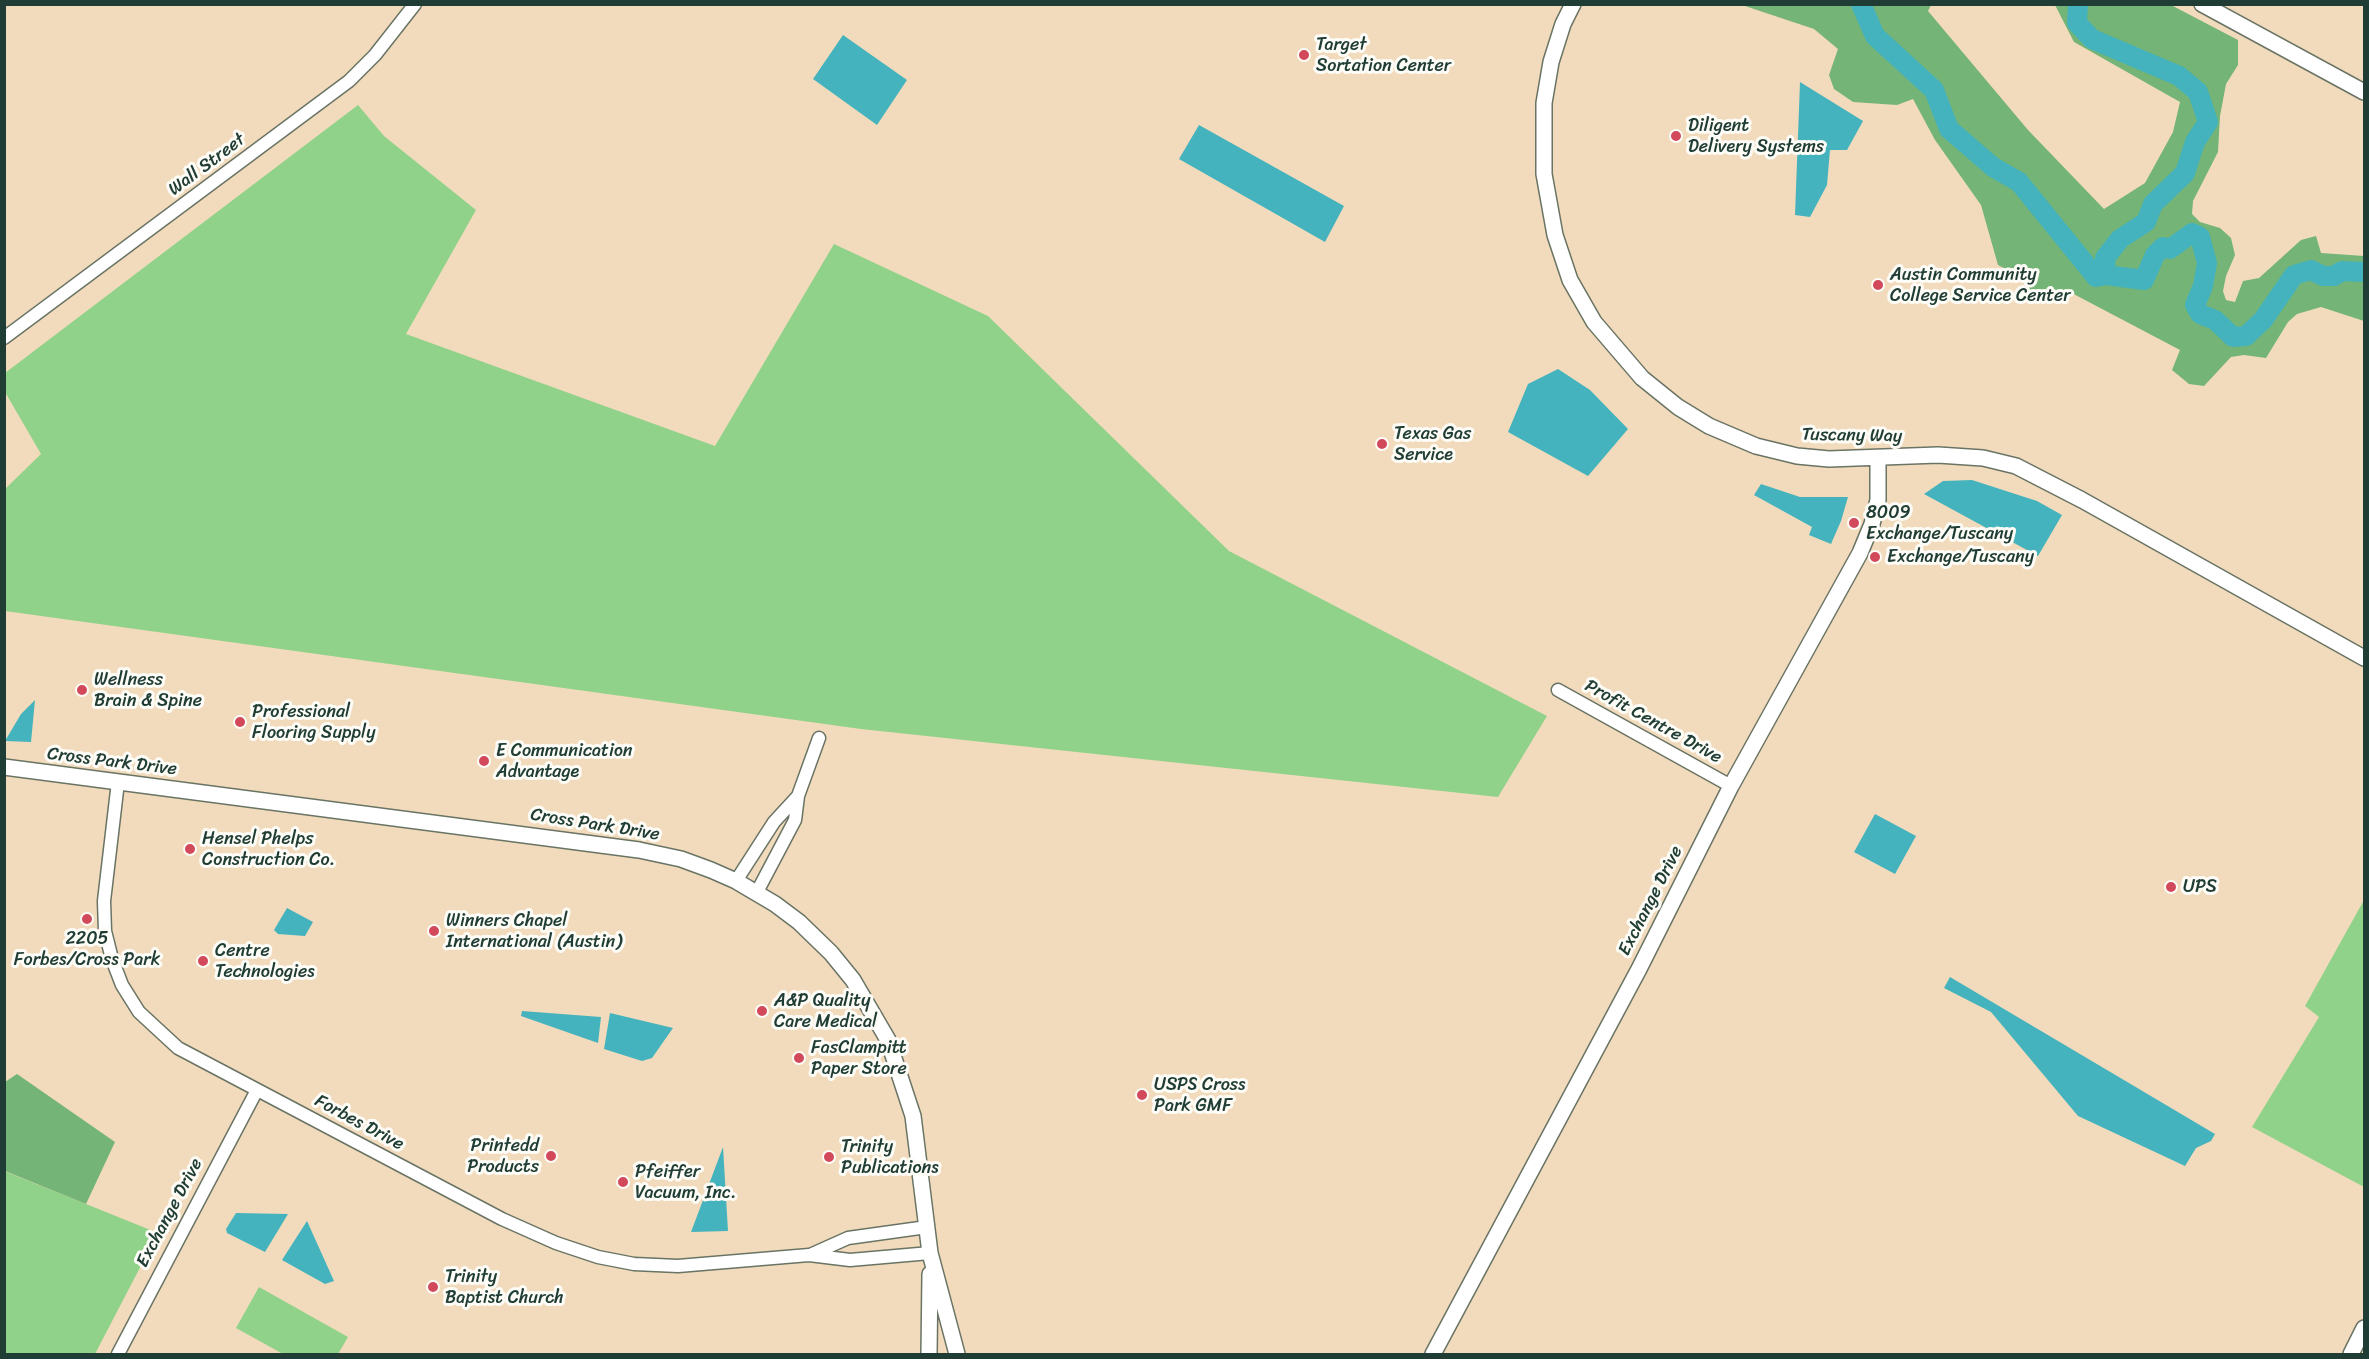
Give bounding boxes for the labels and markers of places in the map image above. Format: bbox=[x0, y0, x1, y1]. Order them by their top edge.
place label: Target Sortation Center bbox=[1316, 34, 1451, 76]
marker: Target Sortation Center bbox=[1297, 48, 1311, 62]
place label: Diligent Delivery Systems bbox=[1688, 115, 1824, 158]
marker: Diligent Delivery Systems bbox=[1669, 129, 1683, 143]
place label: Austin Community College Service Center bbox=[1890, 264, 2071, 306]
marker: Austin Community College Service Center bbox=[1871, 278, 1885, 292]
place label: Texas Gas Service bbox=[1394, 423, 1471, 466]
marker: Texas Gas Service bbox=[1375, 437, 1389, 451]
place label: 8009 Exchange/Tuscany bbox=[1866, 502, 2013, 544]
marker: 8009 Exchange/Tuscany bbox=[1847, 516, 1861, 530]
place label: Exchange/Tuscany bbox=[1887, 546, 2034, 568]
marker: Exchange/Tuscany bbox=[1868, 550, 1882, 564]
place label: Wellness Brain & Spine bbox=[94, 669, 202, 712]
marker: Wellness Brain & Spine bbox=[75, 683, 89, 697]
place label: Professional Flooring Supply bbox=[252, 701, 376, 744]
marker: Professional Flooring Supply bbox=[233, 715, 247, 729]
place label: E Communication Advantage bbox=[496, 740, 633, 783]
marker: E Communication Advantage bbox=[477, 754, 491, 768]
place label: Hensel Phelps Construction Co. bbox=[202, 828, 335, 870]
marker: Hensel Phelps Construction Co. bbox=[183, 842, 197, 856]
place label: UPS bbox=[2183, 876, 2217, 898]
marker: UPS bbox=[2164, 880, 2178, 894]
place label: Winners Chapel International (Austin) bbox=[446, 910, 622, 952]
marker: 2205 Forbes/Cross Park bbox=[80, 912, 94, 926]
marker: Winners Chapel International (Austin) bbox=[427, 924, 441, 938]
place label: 2205 Forbes/Cross Park bbox=[14, 928, 160, 970]
place label: Centre Technologies bbox=[215, 940, 315, 982]
marker: Centre Technologies bbox=[196, 954, 210, 968]
place label: A&P Quality Care Medical bbox=[774, 990, 877, 1032]
marker: A&P Quality Care Medical bbox=[755, 1004, 769, 1018]
place label: FasClampitt Paper Store bbox=[811, 1037, 907, 1080]
marker: FasClampitt Paper Store bbox=[792, 1051, 806, 1065]
place label: USPS Cross Park GMF bbox=[1154, 1074, 1245, 1116]
marker: USPS Cross Park GMF bbox=[1135, 1088, 1149, 1102]
place label: Printedd Products bbox=[467, 1135, 539, 1178]
place label: Trinity Publications bbox=[841, 1136, 939, 1178]
marker: Printedd Products bbox=[544, 1149, 558, 1163]
marker: Trinity Publications bbox=[822, 1150, 836, 1164]
place label: Pfeiffer Vacuum, Inc. bbox=[635, 1161, 736, 1204]
marker: Pfeiffer Vacuum, Inc. bbox=[616, 1175, 630, 1189]
place label: Trinity Baptist Church bbox=[445, 1266, 564, 1308]
marker: Trinity Baptist Church bbox=[426, 1280, 440, 1294]

